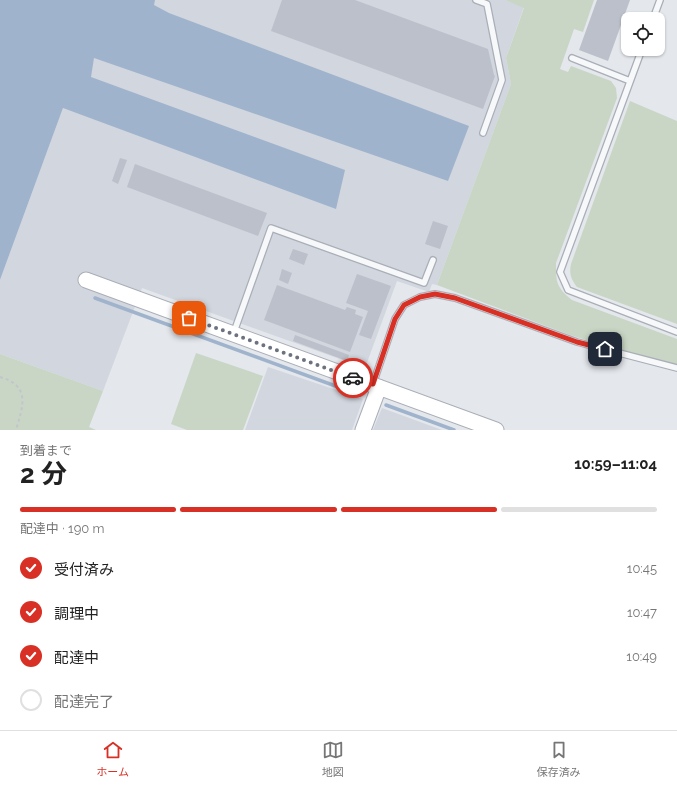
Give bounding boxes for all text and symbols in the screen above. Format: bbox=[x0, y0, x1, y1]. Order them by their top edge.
map controls bbox=[621, 12, 665, 56]
button: locate bbox=[621, 12, 665, 56]
pin bbox=[172, 301, 206, 335]
icon: bag bbox=[178, 307, 200, 329]
pin bbox=[588, 332, 622, 366]
icon: home bbox=[594, 338, 616, 360]
courier bbox=[333, 358, 373, 398]
icon: car bbox=[342, 367, 364, 389]
text: 到着まで bbox=[20, 443, 72, 458]
text: 10:59–11:04 bbox=[574, 455, 657, 473]
text: 2 分 bbox=[20, 459, 67, 489]
text: 配達中 · 190 m bbox=[20, 521, 105, 536]
icon: check bbox=[20, 557, 42, 579]
text: 受付済み bbox=[54, 561, 114, 579]
text: 10:45 bbox=[627, 561, 657, 576]
icon: check bbox=[20, 601, 42, 623]
text: 調理中 bbox=[54, 605, 99, 623]
text: 10:47 bbox=[627, 605, 657, 620]
icon: check bbox=[20, 645, 42, 667]
text: 配達中 bbox=[54, 649, 99, 667]
text: 10:49 bbox=[626, 649, 657, 664]
text: 配達完了 bbox=[54, 693, 114, 711]
tab: ホーム bbox=[96, 739, 129, 779]
tab: 地図 bbox=[322, 739, 344, 779]
tab: 保存済み bbox=[537, 739, 581, 779]

